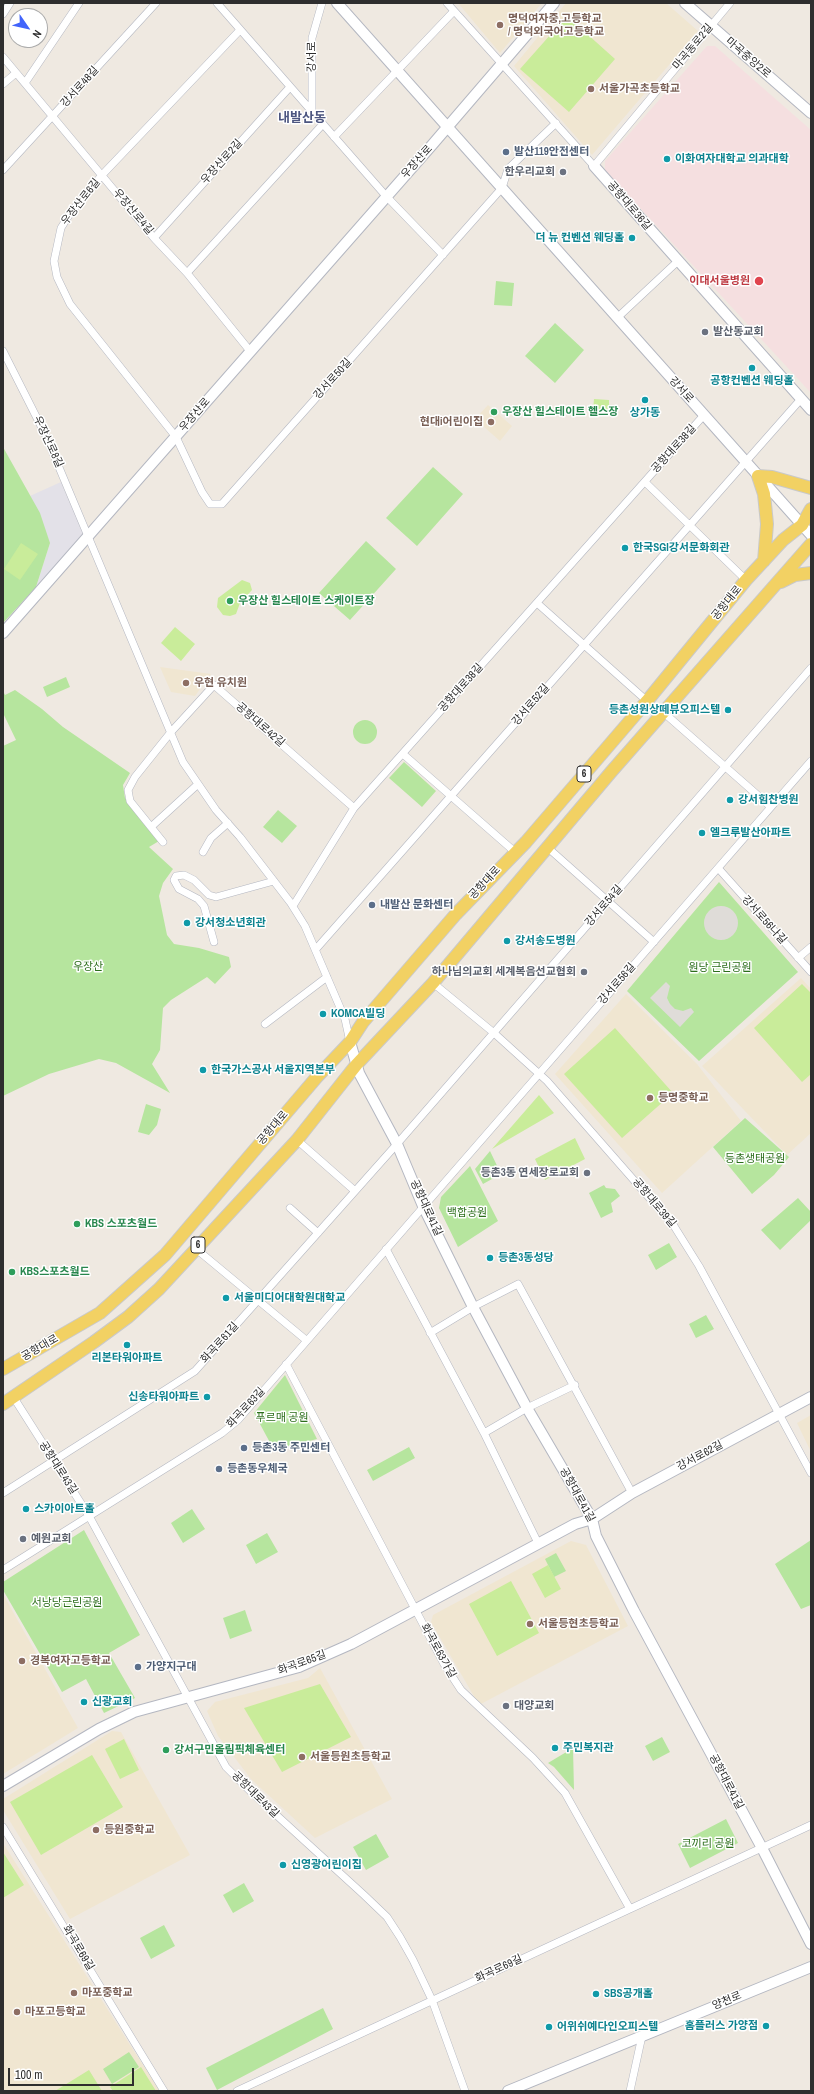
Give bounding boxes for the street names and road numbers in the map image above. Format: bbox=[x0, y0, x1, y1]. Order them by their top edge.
street label: 마곡동로2길 bbox=[670, 21, 716, 73]
street label: 마곡중앙2로 bbox=[723, 35, 773, 81]
street label: 강서로 bbox=[305, 42, 319, 72]
street label: 강서로48길 bbox=[58, 64, 102, 110]
street label: 우장산로2길 bbox=[198, 137, 246, 187]
street label: 우장산로 bbox=[399, 143, 435, 181]
street label: 우장산로6길 bbox=[59, 176, 103, 228]
street label: 공항대로36길 bbox=[604, 179, 654, 233]
street label: 우장산로4길 bbox=[110, 186, 156, 238]
street label: 강서로50길 bbox=[311, 356, 355, 402]
street label: 강서로 bbox=[666, 374, 696, 406]
street label: 우장산로 bbox=[177, 395, 213, 435]
street label: 우장산로8길 bbox=[30, 414, 66, 470]
street label: 공항대로38길 bbox=[649, 422, 699, 476]
street label: 공항대로 bbox=[709, 583, 745, 623]
street label: 공항대로38길 bbox=[436, 661, 486, 715]
street label: 강서로52길 bbox=[509, 682, 553, 728]
street label: 공항대로42길 bbox=[233, 700, 287, 750]
road number: 6 bbox=[577, 766, 591, 782]
street label: 공항대로 bbox=[466, 864, 504, 902]
street label: 강서로54길 bbox=[582, 883, 626, 929]
street label: 강서로56나길 bbox=[739, 893, 789, 947]
street label: 강서로56길 bbox=[595, 961, 639, 1007]
street label: 공항대로 bbox=[255, 1108, 291, 1148]
street label: 공항대로39길 bbox=[629, 1176, 679, 1230]
street label: 공항대로41길 bbox=[407, 1178, 445, 1238]
road number: 6 bbox=[191, 1237, 205, 1253]
street label: 화곡로61길 bbox=[198, 1320, 242, 1366]
street label: 공항대로 bbox=[19, 1332, 61, 1364]
street label: 화곡로63길 bbox=[224, 1385, 268, 1431]
street label: 강서로62길 bbox=[675, 1438, 725, 1474]
street label: 공항대로43길 bbox=[36, 1439, 80, 1497]
street label: 공항대로41길 bbox=[557, 1465, 597, 1525]
street label: 화곡로63가길 bbox=[418, 1621, 458, 1681]
street label: 화곡로65길 bbox=[276, 1648, 328, 1678]
street label: 공항대로41길 bbox=[706, 1752, 746, 1812]
street label: 공항대로43길 bbox=[229, 1769, 281, 1821]
street label: 화곡로69길 bbox=[59, 1923, 97, 1973]
street label: 화곡로69길 bbox=[473, 1952, 525, 1986]
street label: 양천로 bbox=[710, 1989, 744, 2013]

